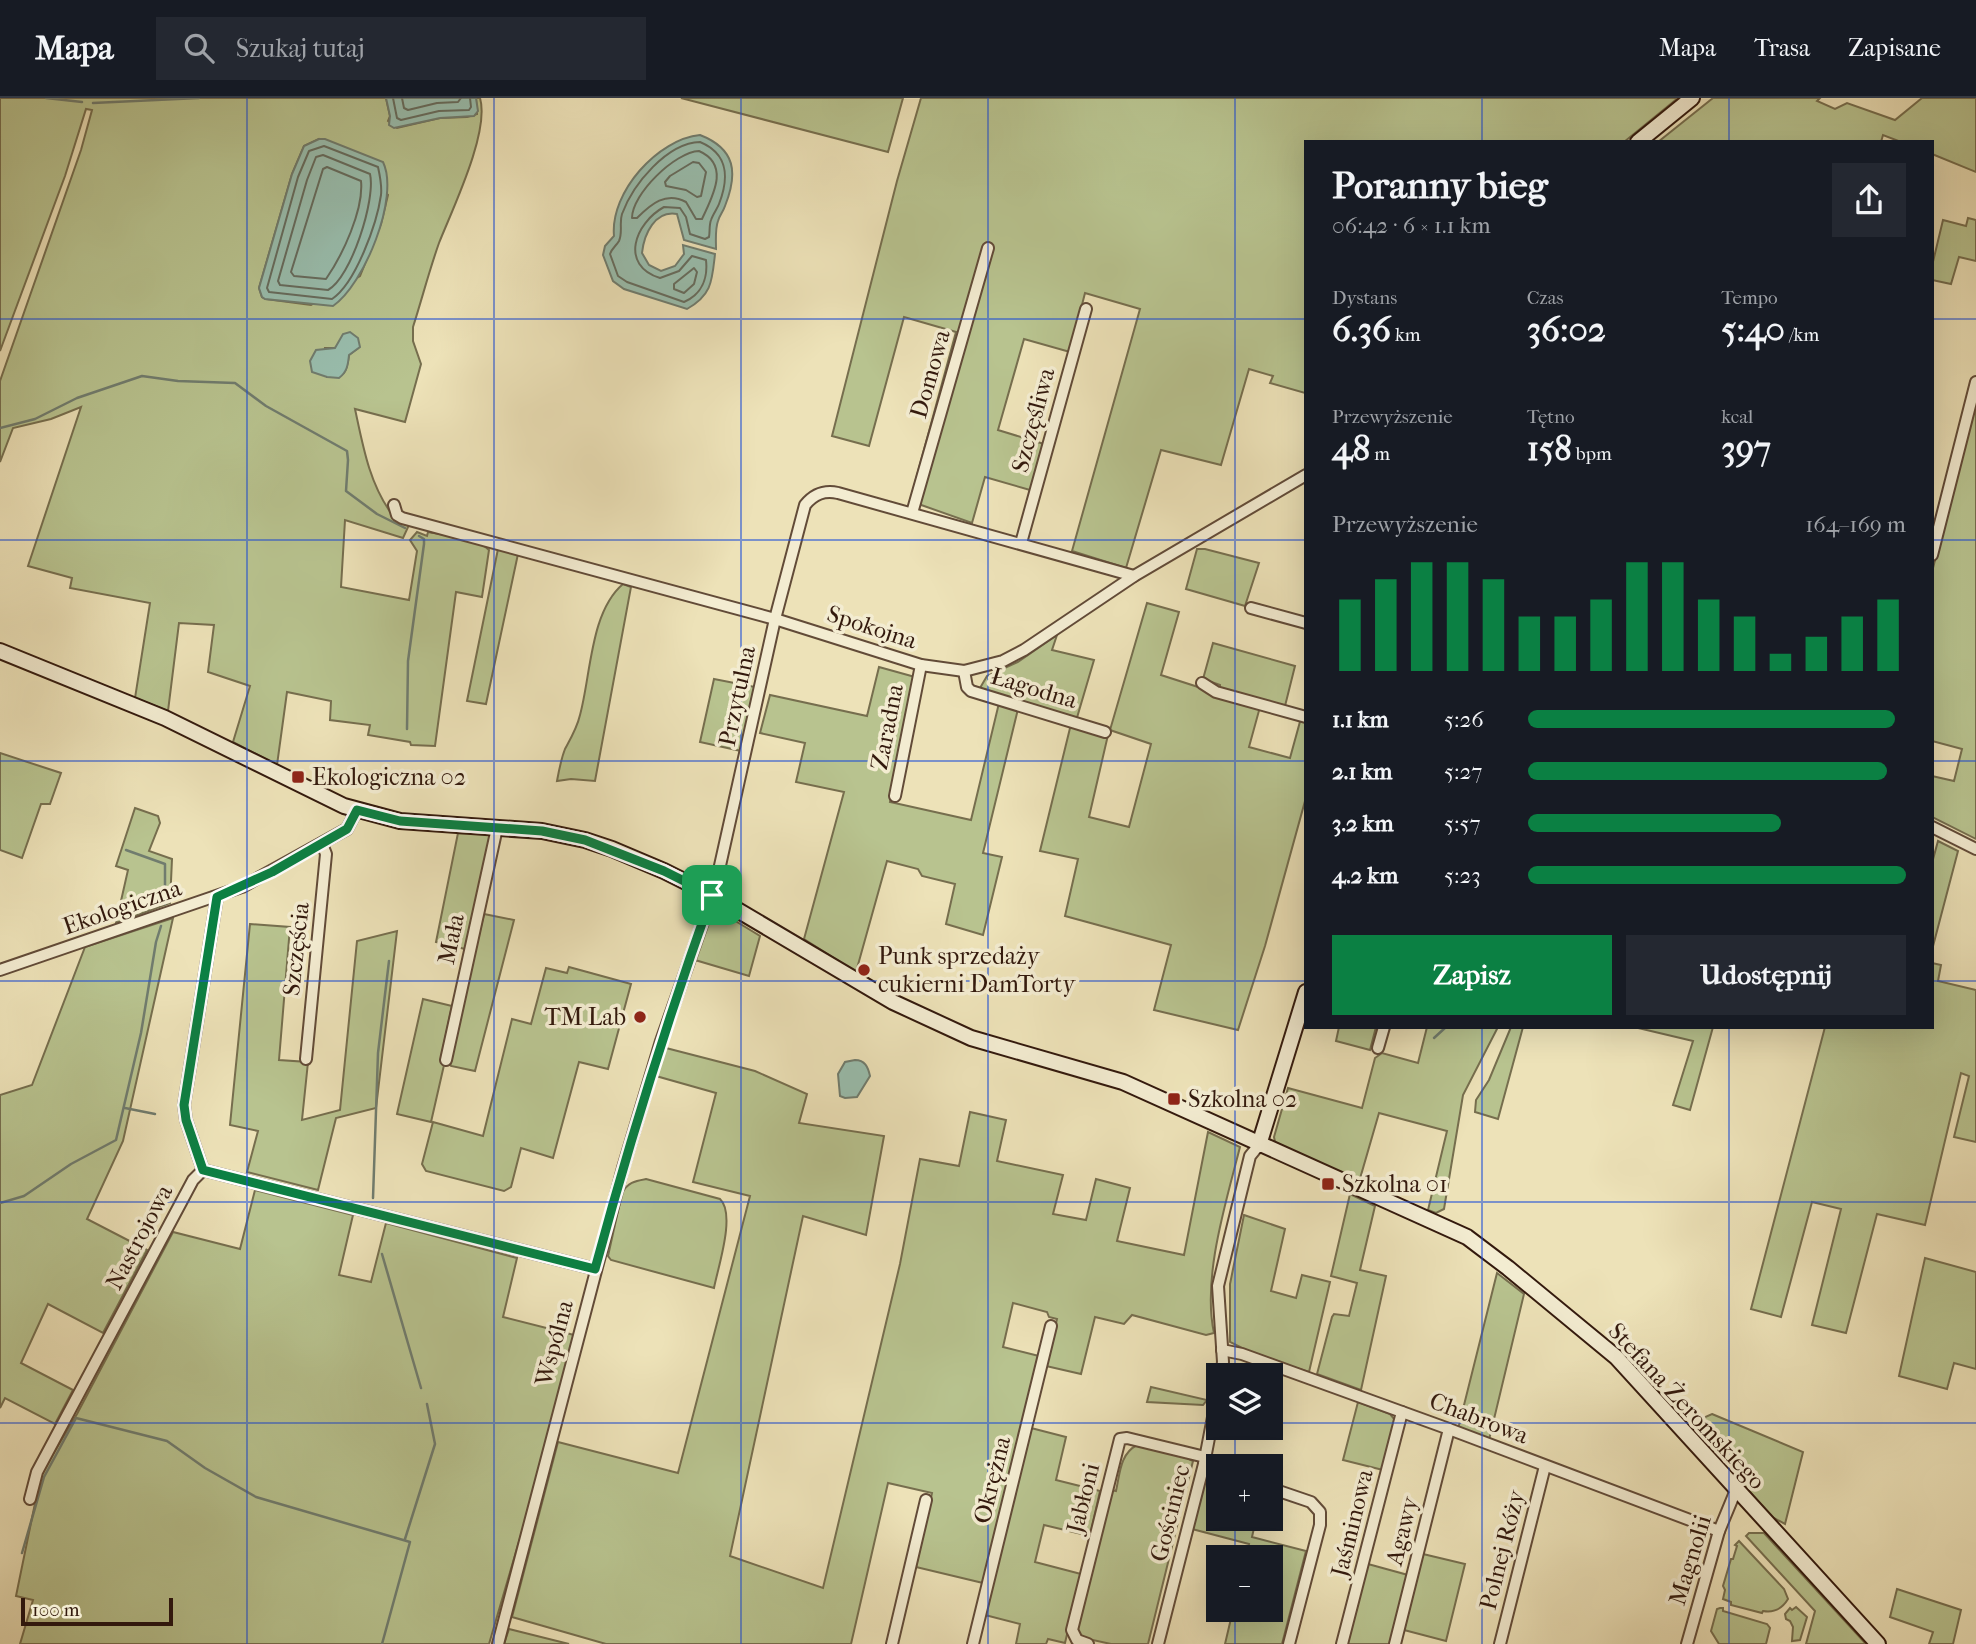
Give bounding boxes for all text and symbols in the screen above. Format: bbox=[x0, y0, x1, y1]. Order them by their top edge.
search box bbox=[156, 17, 646, 80]
text: Mapa bbox=[35, 29, 114, 68]
icon: search bbox=[180, 29, 218, 67]
text: Szukaj tutaj bbox=[236, 33, 365, 64]
text: Mapa bbox=[1659, 34, 1716, 62]
text: Trasa bbox=[1754, 34, 1810, 62]
text: Zapisane bbox=[1848, 34, 1941, 62]
text: Poranny bieg bbox=[1332, 163, 1548, 208]
button: share bbox=[1832, 163, 1906, 237]
text: 06:42 · 6 × 1.1 km bbox=[1332, 212, 1491, 239]
text: Dystans bbox=[1332, 287, 1397, 309]
text: Czas bbox=[1527, 287, 1564, 309]
text: Tempo bbox=[1721, 287, 1778, 309]
text: 6.36 bbox=[1332, 309, 1391, 350]
text: 36:02 bbox=[1527, 309, 1606, 350]
text: 5:40 bbox=[1721, 309, 1785, 350]
text: km bbox=[1391, 324, 1421, 346]
text: /km bbox=[1785, 324, 1819, 346]
street label: Domowa bbox=[904, 326, 956, 421]
street label: Szczęśliwa bbox=[1006, 364, 1062, 476]
text: Przewyższenie bbox=[1332, 406, 1453, 428]
text: Tętno bbox=[1527, 406, 1575, 428]
text: kcal bbox=[1721, 406, 1753, 428]
text: 48 bbox=[1332, 428, 1370, 469]
text: 158 bbox=[1527, 428, 1572, 469]
text: 397 bbox=[1721, 428, 1771, 469]
text: m bbox=[1370, 443, 1390, 465]
text: bpm bbox=[1572, 443, 1612, 465]
text: Przewyższenie bbox=[1332, 511, 1478, 538]
text: 164–169 m bbox=[1805, 511, 1906, 538]
street label: Spokojna bbox=[824, 599, 921, 655]
street label: Przytulna bbox=[713, 642, 761, 749]
street label: Łagodna bbox=[988, 662, 1081, 715]
street label: Zaradna bbox=[865, 681, 909, 772]
text: 1.1 km bbox=[1332, 706, 1389, 733]
text: 5:26 bbox=[1444, 706, 1484, 733]
text: 2.1 km bbox=[1332, 758, 1392, 785]
text: 5:27 bbox=[1444, 758, 1482, 785]
place label: Ekologiczna 02 bbox=[312, 763, 466, 791]
marker: Ekologiczna 02 bbox=[290, 769, 306, 785]
text: 3.2 km bbox=[1332, 810, 1394, 837]
text: 5:57 bbox=[1444, 810, 1481, 837]
text: 4.2 km bbox=[1332, 862, 1398, 889]
text: 5:23 bbox=[1444, 862, 1481, 889]
pin bbox=[682, 865, 742, 925]
street label: Ekologiczna bbox=[59, 873, 186, 940]
icon: arrive bbox=[693, 876, 731, 914]
street label: Szczęścia bbox=[277, 900, 316, 997]
street label: Mała bbox=[432, 910, 470, 967]
button: Zapisz bbox=[1332, 935, 1612, 1015]
button: Udostępnij bbox=[1626, 935, 1906, 1015]
place label: Punk sprzedaży cukierni DamTorty bbox=[878, 942, 1076, 998]
marker: Punk sprzedaży cukierni DamTorty bbox=[856, 962, 872, 978]
place label: TM Lab bbox=[545, 1003, 626, 1031]
marker: TM Lab bbox=[632, 1009, 648, 1025]
place label: Szkolna 02 bbox=[1188, 1085, 1297, 1113]
marker: Szkolna 02 bbox=[1166, 1091, 1182, 1107]
place label: Szkolna 01 bbox=[1342, 1170, 1447, 1198]
marker: Szkolna 01 bbox=[1320, 1176, 1336, 1192]
street label: Nastrojowa bbox=[100, 1179, 179, 1294]
street label: Wspólna bbox=[529, 1296, 579, 1390]
street label: Stefana Żeromskiego bbox=[1603, 1316, 1772, 1495]
map controls bbox=[1206, 1363, 1283, 1622]
button: layers bbox=[1206, 1363, 1283, 1440]
street label: Chabrowa bbox=[1426, 1386, 1533, 1450]
street label: Okrężna bbox=[968, 1433, 1018, 1527]
button: + bbox=[1206, 1454, 1283, 1531]
street label: Jabłoni bbox=[1060, 1460, 1105, 1538]
street label: Gościniec bbox=[1144, 1462, 1196, 1564]
street label: Jaśminowa bbox=[1325, 1466, 1379, 1582]
street label: Polnej Róży bbox=[1474, 1486, 1531, 1613]
street label: Agawy bbox=[1380, 1493, 1424, 1569]
street label: Magnolii bbox=[1663, 1512, 1717, 1608]
button: − bbox=[1206, 1545, 1283, 1622]
scale bar bbox=[21, 1595, 173, 1627]
text: 100 m bbox=[32, 1599, 80, 1621]

